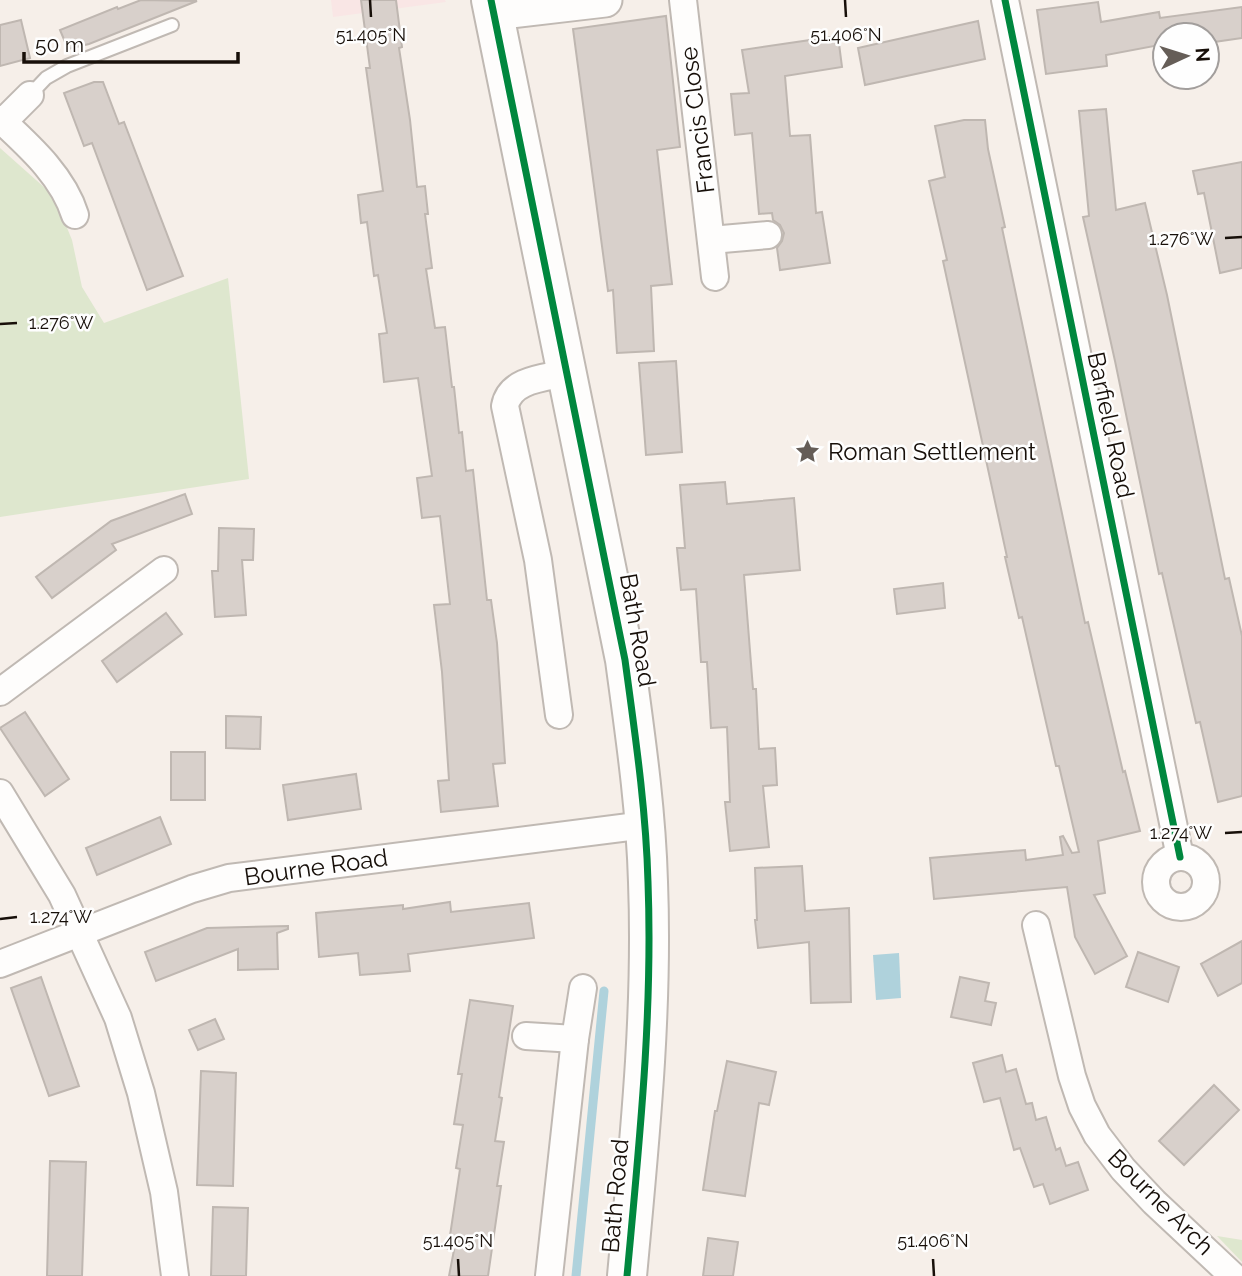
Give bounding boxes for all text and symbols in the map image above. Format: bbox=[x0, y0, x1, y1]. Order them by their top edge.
scale bar bbox=[24, 21, 238, 65]
north arrow bbox=[1151, 21, 1221, 91]
text: 51.405°N bbox=[336, 24, 406, 45]
text: 51.406°N bbox=[810, 24, 882, 45]
text: 50 m bbox=[35, 32, 84, 57]
street label: Francis Close bbox=[674, 45, 720, 195]
text: N bbox=[1191, 47, 1214, 63]
text: 1.276°W bbox=[1149, 228, 1213, 249]
text: 1.276°W bbox=[29, 312, 93, 333]
street label: Barfield Road bbox=[1081, 349, 1141, 501]
place icon: Roman Settlement bbox=[794, 437, 822, 465]
place label: Roman Settlement bbox=[828, 437, 1036, 466]
street label: Bath Road bbox=[614, 571, 662, 689]
text: 1.274°W bbox=[1150, 822, 1212, 843]
street label: Bourne Road bbox=[242, 843, 390, 891]
text: 1.274°W bbox=[30, 906, 92, 927]
street label: Bath Road bbox=[596, 1138, 634, 1254]
street label: Bourne Arch bbox=[1102, 1143, 1220, 1261]
text: 51.405°N bbox=[423, 1230, 493, 1251]
text: 51.406°N bbox=[897, 1230, 969, 1251]

